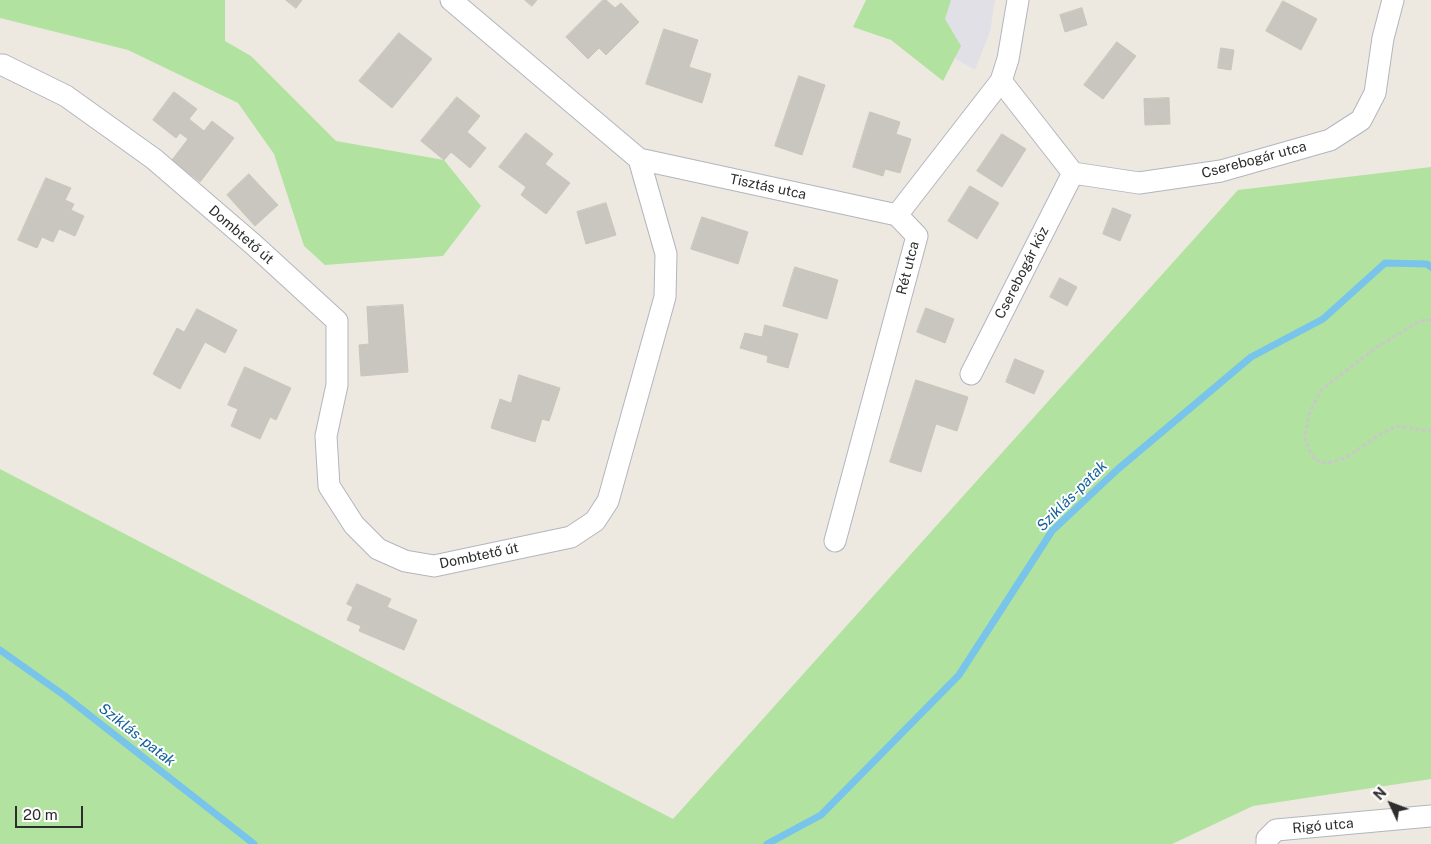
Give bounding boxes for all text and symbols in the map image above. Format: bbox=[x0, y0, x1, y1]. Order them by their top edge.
street label: Cserebogár utca bbox=[1200, 138, 1308, 182]
street label: Tisztás utca bbox=[728, 171, 808, 203]
street label: Dombtető út bbox=[205, 202, 277, 268]
street label: Cserebogár köz bbox=[992, 224, 1052, 322]
street label: Rét utca bbox=[893, 240, 923, 296]
water label: Sziklás-patak bbox=[1033, 457, 1111, 535]
street label: Dombtető út bbox=[438, 539, 520, 573]
water label: Sziklás-patak bbox=[95, 700, 179, 770]
north arrow bbox=[1366, 779, 1416, 829]
text: N bbox=[1370, 784, 1390, 803]
scale bar bbox=[18, 796, 85, 828]
text: 20 m bbox=[23, 806, 58, 823]
street label: Rigó utca bbox=[1292, 815, 1354, 837]

